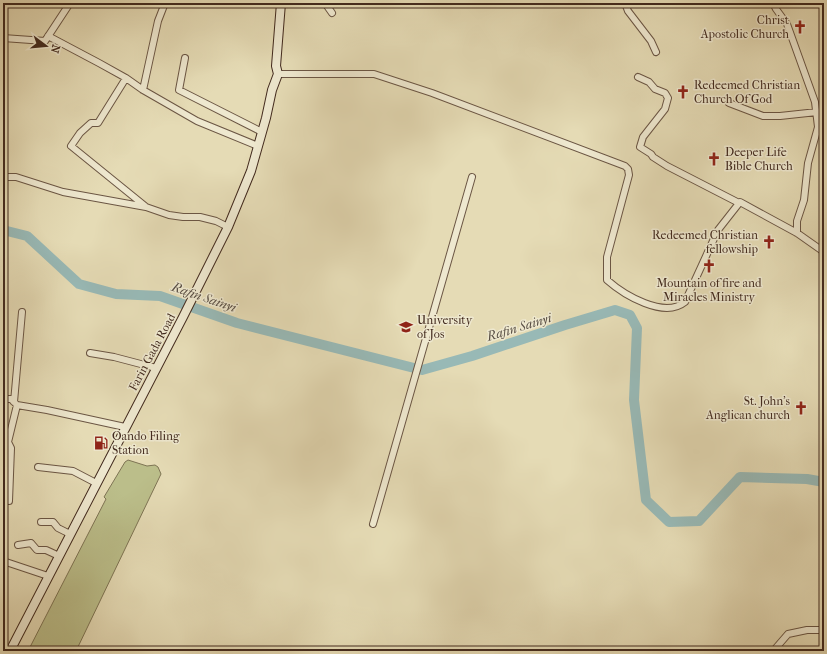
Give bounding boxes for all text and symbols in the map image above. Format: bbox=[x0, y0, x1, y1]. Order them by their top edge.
place label: Christ Apostolic Church bbox=[700, 13, 790, 41]
church icon: Christ Apostolic Church bbox=[792, 19, 808, 35]
north arrow bbox=[26, 26, 66, 66]
text: N bbox=[48, 43, 63, 55]
place label: Redeemed Christian Church Of God bbox=[694, 78, 800, 106]
church icon: Redeemed Christian Church Of God bbox=[675, 84, 691, 100]
place label: Deeper Life Bible Church bbox=[725, 145, 793, 173]
church icon: Deeper Life Bible Church bbox=[706, 151, 722, 167]
place label: Redeemed Christian fellowship bbox=[652, 228, 758, 256]
church icon: Redeemed Christian fellowship bbox=[761, 234, 777, 250]
church icon: Mountain of fire and Miracles Ministry bbox=[701, 258, 717, 274]
place label: Mountain of fire and Miracles Ministry bbox=[656, 276, 762, 304]
water label: Rafin Sainyi bbox=[169, 279, 239, 315]
water label: Rafin Sainyi bbox=[484, 310, 554, 344]
street label: Farin Gada Road bbox=[126, 311, 178, 393]
place label: University of Jos bbox=[417, 313, 473, 341]
school or university icon: University of Jos bbox=[398, 319, 414, 335]
place label: St. John's Anglican church bbox=[705, 394, 791, 422]
church icon: St. John's Anglican church bbox=[793, 400, 809, 416]
place label: Oando Filing Station bbox=[112, 429, 180, 457]
fuel station icon: Oando Filing Station bbox=[93, 435, 109, 451]

